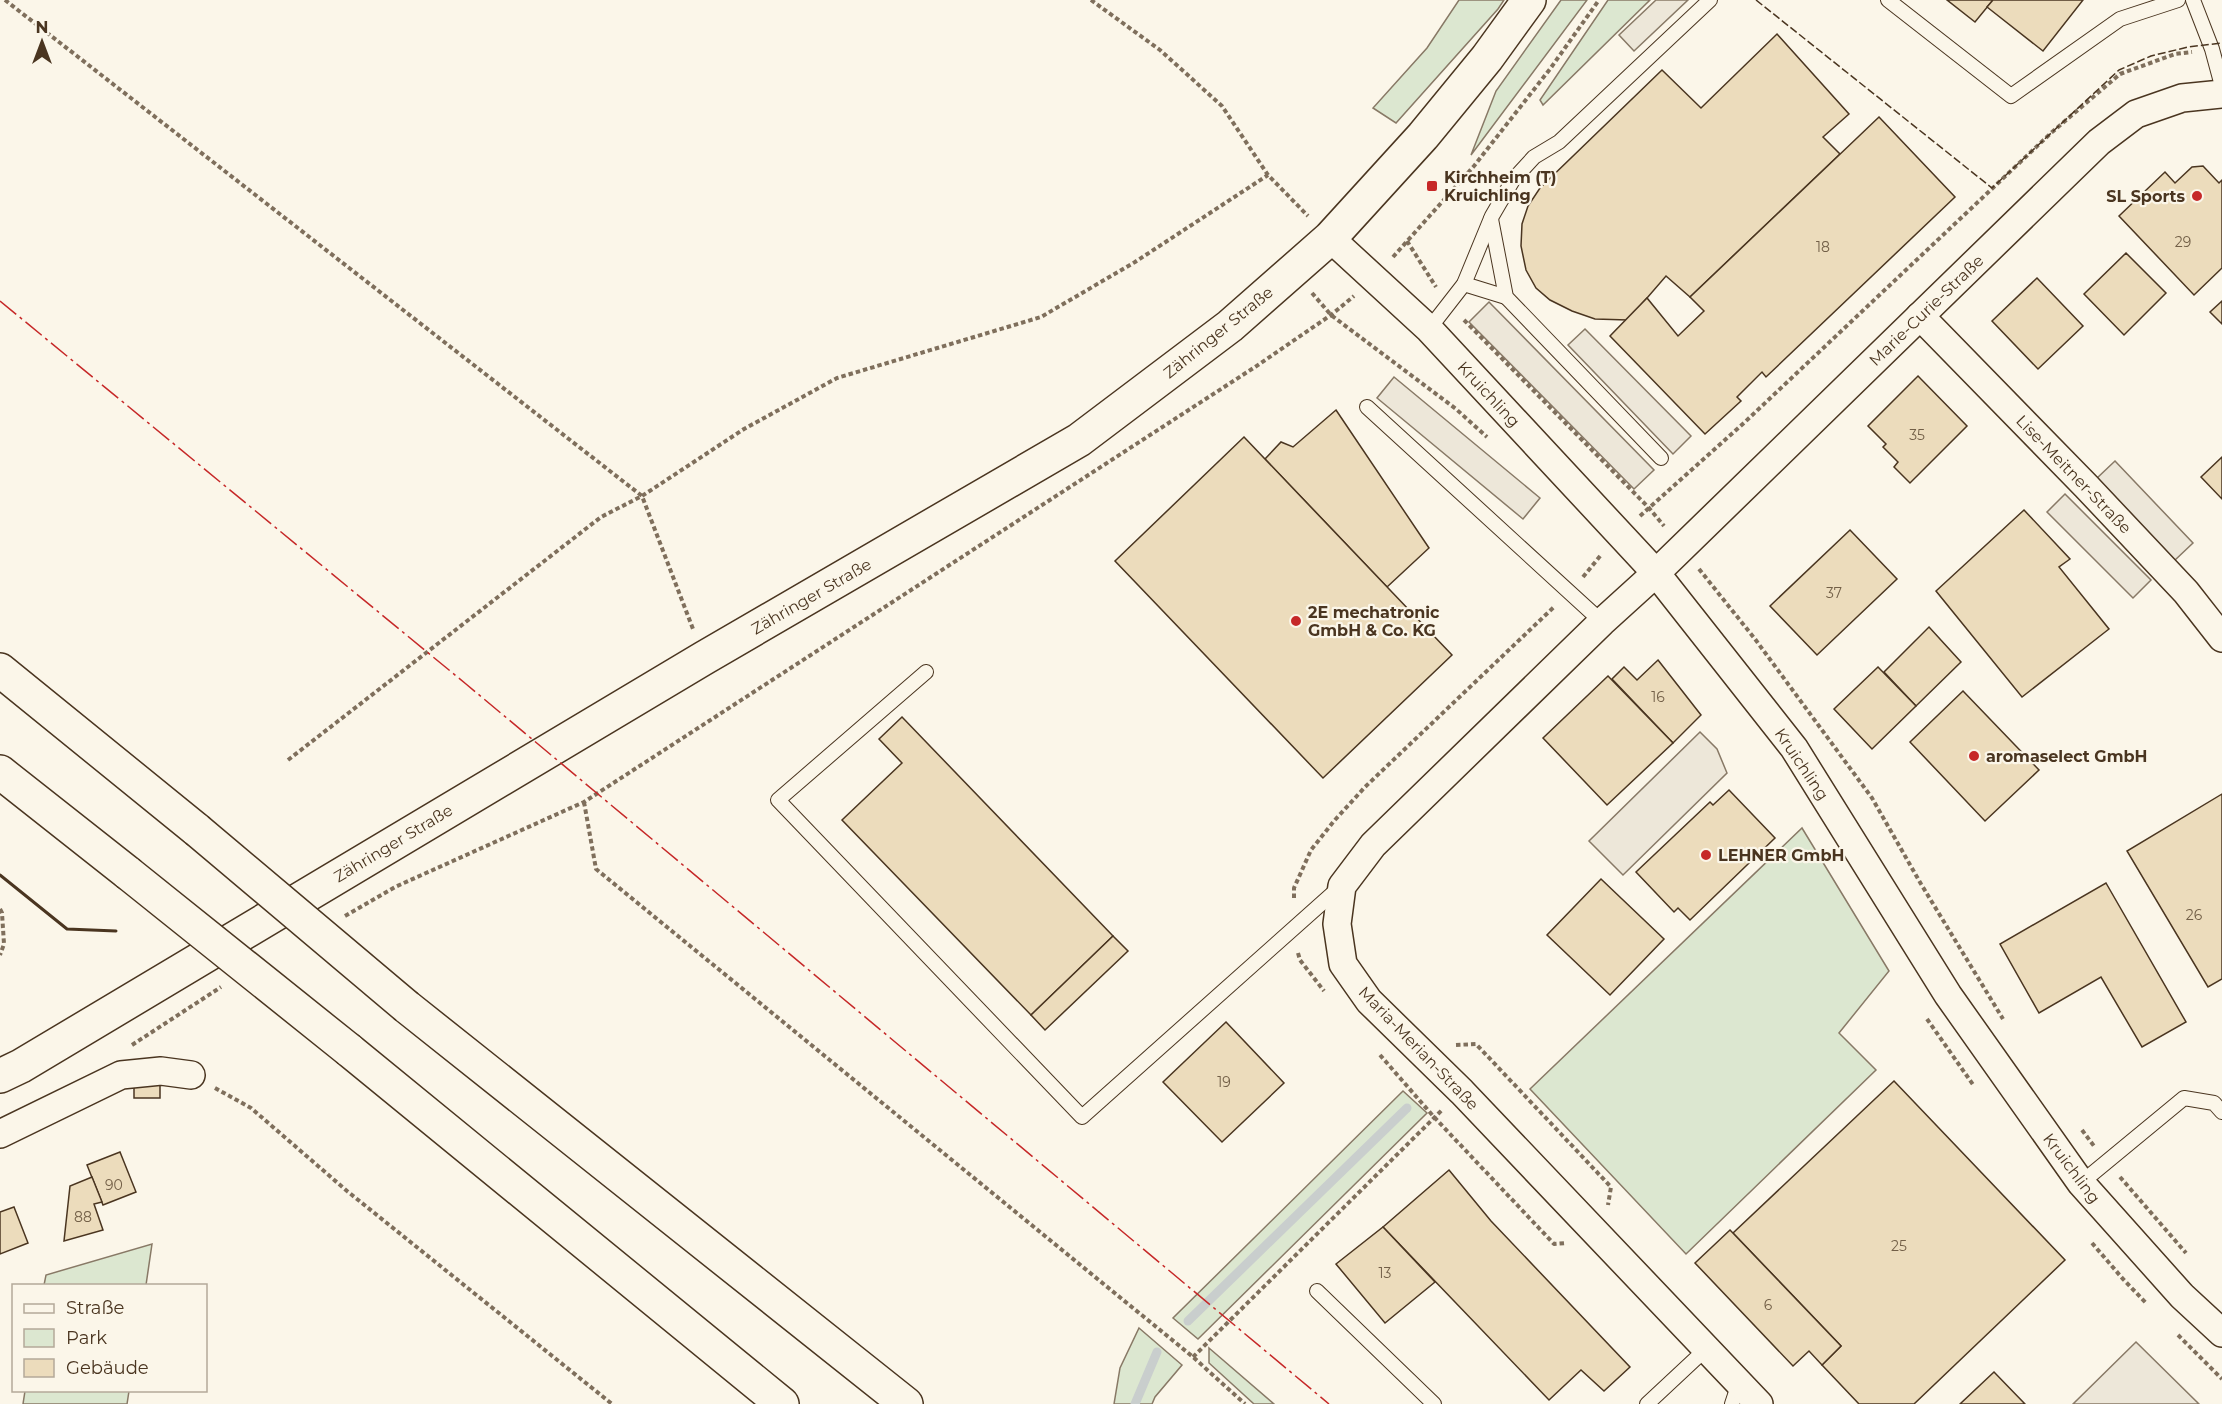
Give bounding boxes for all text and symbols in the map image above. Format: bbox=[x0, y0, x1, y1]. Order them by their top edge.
north arrow bbox=[12, 12, 72, 72]
text: N bbox=[36, 18, 48, 37]
place label: Kirchheim (T) Kruichling bbox=[1444, 168, 1556, 205]
marker: Kirchheim (T) Kruichling bbox=[1425, 179, 1439, 193]
place label: SL Sports bbox=[2106, 187, 2185, 206]
marker: SL Sports bbox=[2190, 189, 2204, 203]
house number: 29 bbox=[2175, 233, 2191, 251]
house number: 18 bbox=[1816, 238, 1830, 256]
street label: Marie-Curie-Straße bbox=[1865, 251, 1987, 370]
street label: Zähringer Straße bbox=[1160, 282, 1277, 382]
street label: Kruichling bbox=[1453, 358, 1524, 431]
street label: Lise-Meitner-Straße bbox=[2012, 411, 2135, 538]
house number: 35 bbox=[1909, 426, 1925, 444]
street label: Zähringer Straße bbox=[748, 554, 875, 638]
house number: 37 bbox=[1826, 584, 1842, 602]
place label: 2E mechatronic GmbH & Co. KG bbox=[1308, 603, 1440, 640]
marker: 2E mechatronic GmbH & Co. KG bbox=[1289, 614, 1303, 628]
house number: 16 bbox=[1651, 688, 1665, 706]
street label: Kruichling bbox=[1771, 725, 1833, 804]
place label: aromaselect GmbH bbox=[1986, 747, 2147, 766]
marker: aromaselect GmbH bbox=[1967, 749, 1981, 763]
street label: Zähringer Straße bbox=[330, 800, 456, 886]
place label: LEHNER GmbH bbox=[1718, 846, 1844, 865]
marker: LEHNER GmbH bbox=[1699, 848, 1713, 862]
house number: 26 bbox=[2186, 906, 2203, 924]
street label: Maria-Merian-Straße bbox=[1355, 983, 1483, 1114]
house number: 19 bbox=[1217, 1073, 1231, 1091]
street label: Kruichling bbox=[2039, 1130, 2104, 1207]
house number: 90 bbox=[105, 1176, 123, 1194]
house number: 88 bbox=[74, 1208, 92, 1226]
house number: 25 bbox=[1891, 1237, 1907, 1255]
house number: 13 bbox=[1379, 1264, 1392, 1282]
legend bbox=[12, 1284, 207, 1392]
house number: 6 bbox=[1764, 1296, 1773, 1314]
text: Straße bbox=[66, 1297, 125, 1319]
text: Park bbox=[66, 1327, 107, 1349]
text: Gebäude bbox=[66, 1357, 149, 1379]

